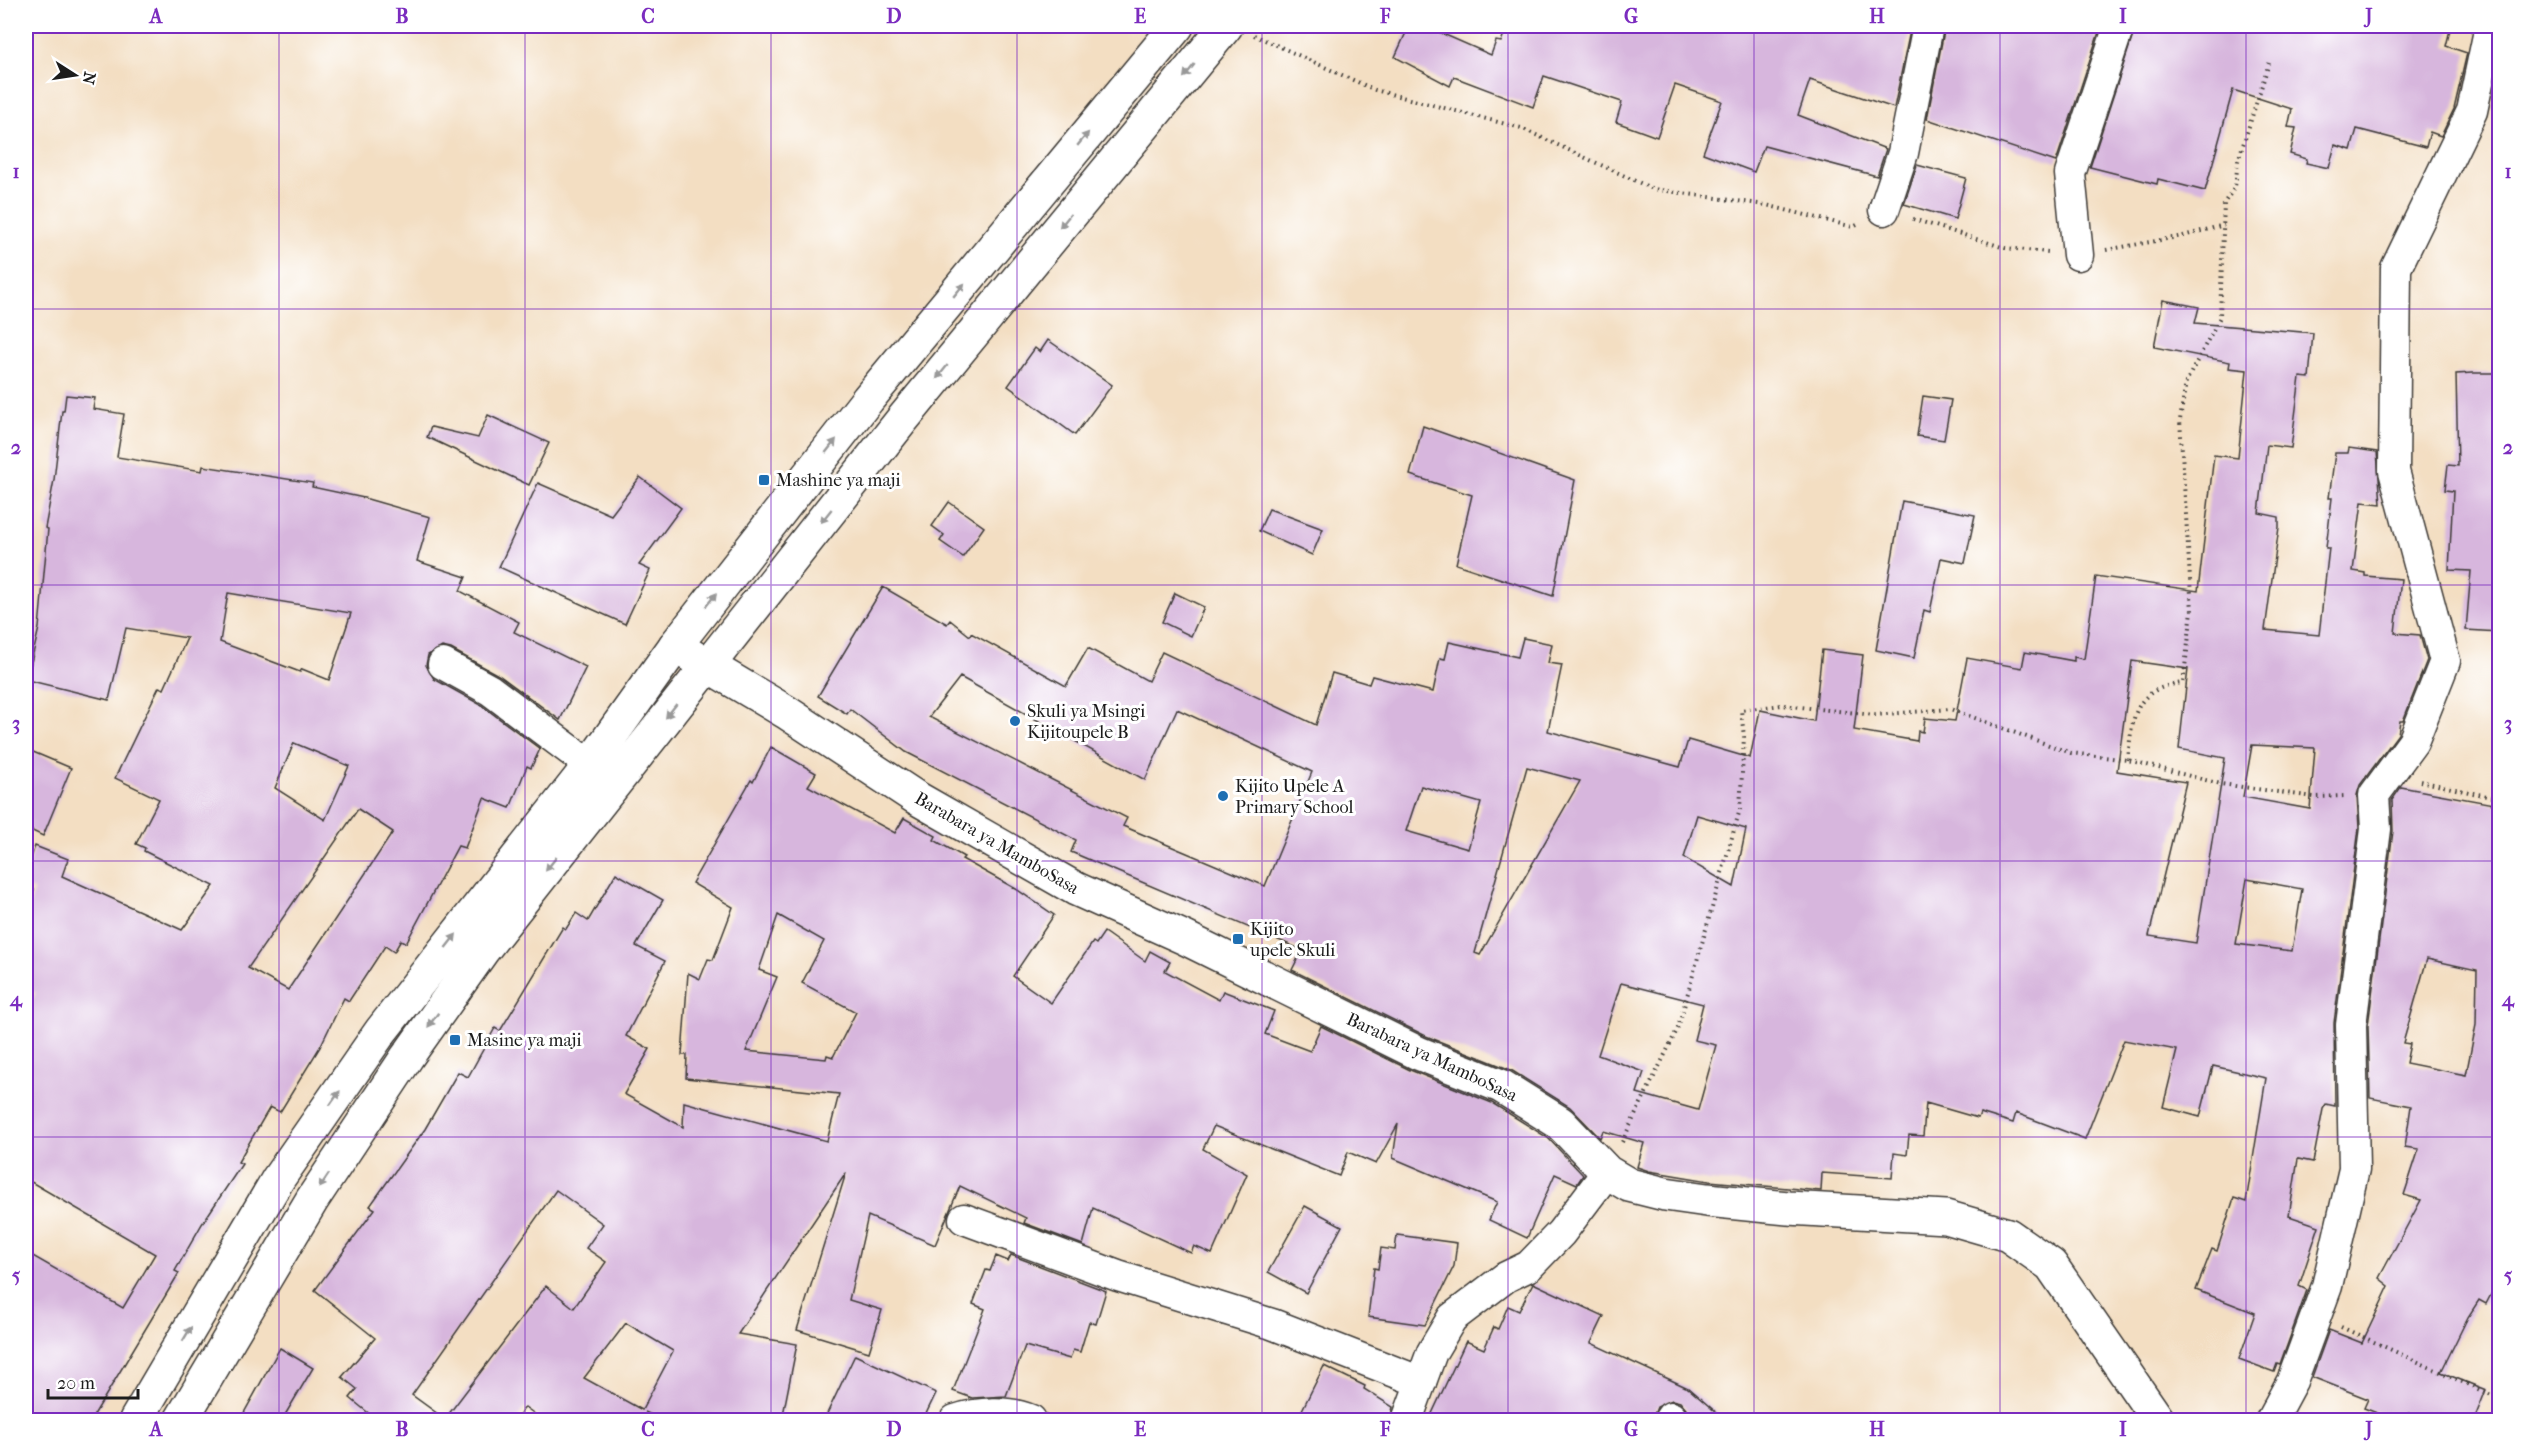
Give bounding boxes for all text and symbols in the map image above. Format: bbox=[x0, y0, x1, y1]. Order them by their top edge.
text: A bbox=[148, 5, 164, 28]
text: B bbox=[395, 5, 409, 28]
text: C bbox=[641, 5, 655, 28]
text: D bbox=[886, 5, 902, 28]
text: E bbox=[1134, 5, 1146, 28]
text: F bbox=[1379, 5, 1391, 28]
text: G bbox=[1624, 5, 1638, 28]
text: H bbox=[1869, 5, 1885, 28]
text: I bbox=[2119, 5, 2127, 28]
text: J bbox=[2363, 5, 2373, 28]
north arrow bbox=[45, 45, 105, 105]
one-way arrow bbox=[1183, 63, 1196, 79]
text: N bbox=[78, 70, 100, 87]
one-way arrow bbox=[1076, 131, 1089, 147]
text: 1 bbox=[12, 160, 20, 183]
text: 1 bbox=[2504, 160, 2512, 183]
one-way arrow bbox=[1059, 213, 1072, 229]
one-way arrow bbox=[952, 282, 965, 298]
one-way arrow bbox=[935, 364, 948, 380]
text: 2 bbox=[11, 436, 21, 459]
text: 2 bbox=[2503, 436, 2513, 459]
one-way arrow bbox=[825, 439, 837, 454]
place label: Mashine ya maji bbox=[776, 470, 901, 491]
marker: Mashine ya maji bbox=[757, 473, 771, 487]
one-way arrow bbox=[821, 508, 833, 523]
one-way arrow bbox=[705, 592, 718, 608]
place label: Skuli ya Msingi Kijitoupele B bbox=[1027, 701, 1146, 743]
one-way arrow bbox=[666, 703, 678, 718]
text: 3 bbox=[12, 712, 20, 735]
text: 3 bbox=[2504, 712, 2512, 735]
marker: Skuli ya Msingi Kijitoupele B bbox=[1008, 714, 1022, 728]
place label: Kijito Upele A Primary School bbox=[1235, 776, 1354, 818]
street label: Barabara ya MamboSasa bbox=[911, 788, 1083, 899]
marker: Kijito Upele A Primary School bbox=[1216, 789, 1230, 803]
one-way arrow bbox=[544, 856, 557, 872]
place label: Kijito upele Skuli bbox=[1249, 919, 1336, 961]
marker: Kijito upele Skuli bbox=[1231, 932, 1245, 946]
one-way arrow bbox=[445, 934, 457, 949]
text: 4 bbox=[9, 988, 23, 1012]
text: 4 bbox=[2501, 988, 2515, 1012]
street label: Barabara ya MamboSasa bbox=[1343, 1009, 1521, 1107]
one-way arrow bbox=[427, 1011, 439, 1027]
place label: Masine ya maji bbox=[467, 1030, 582, 1051]
marker: Masine ya maji bbox=[448, 1033, 462, 1047]
one-way arrow bbox=[329, 1090, 341, 1106]
one-way arrow bbox=[319, 1173, 330, 1189]
text: 5 bbox=[12, 1264, 21, 1287]
text: 5 bbox=[2504, 1264, 2513, 1287]
one-way arrow bbox=[181, 1326, 192, 1342]
scale bar bbox=[48, 1362, 138, 1400]
text: 20 m bbox=[57, 1373, 95, 1394]
text: A bbox=[148, 1418, 164, 1441]
text: B bbox=[395, 1418, 409, 1441]
text: C bbox=[641, 1418, 655, 1441]
text: D bbox=[886, 1418, 902, 1441]
text: E bbox=[1134, 1418, 1146, 1441]
text: F bbox=[1379, 1418, 1391, 1441]
text: G bbox=[1624, 1418, 1638, 1441]
text: H bbox=[1869, 1418, 1885, 1441]
text: I bbox=[2119, 1418, 2127, 1441]
text: J bbox=[2363, 1418, 2373, 1441]

